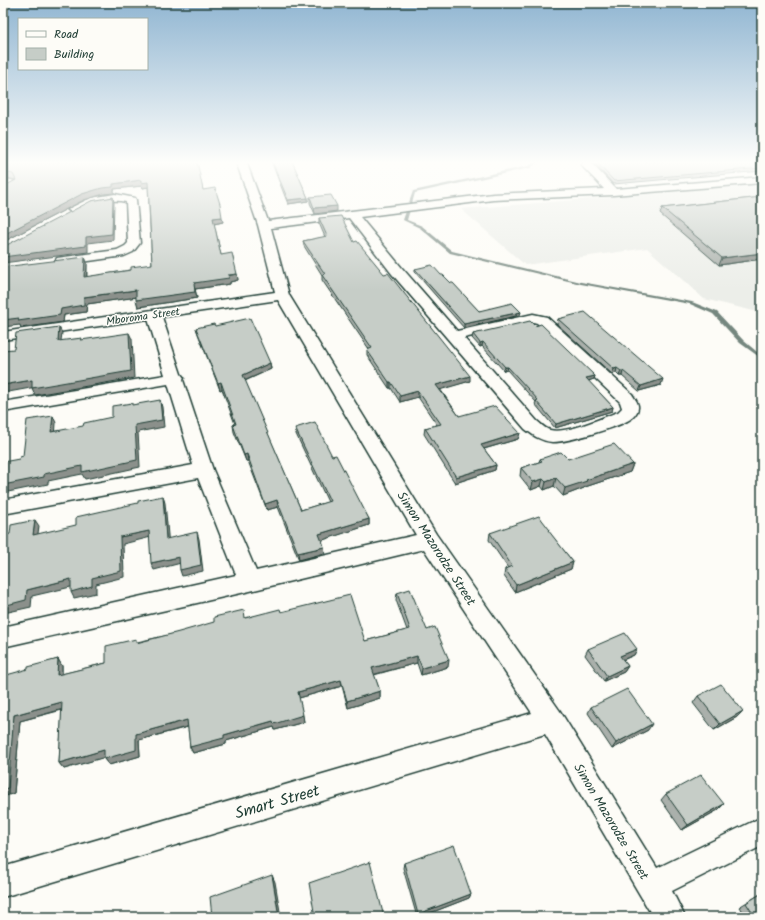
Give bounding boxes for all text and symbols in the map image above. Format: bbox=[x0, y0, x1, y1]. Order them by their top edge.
legend bbox=[18, 18, 148, 70]
text: Road bbox=[54, 25, 79, 44]
text: Building bbox=[54, 45, 94, 64]
street label: Mboroma Street bbox=[105, 303, 182, 331]
street label: Simon Mazorodze Street bbox=[391, 487, 481, 611]
street label: Simon Mazorodze Street bbox=[568, 759, 654, 885]
street label: Smart Street bbox=[232, 778, 324, 826]

